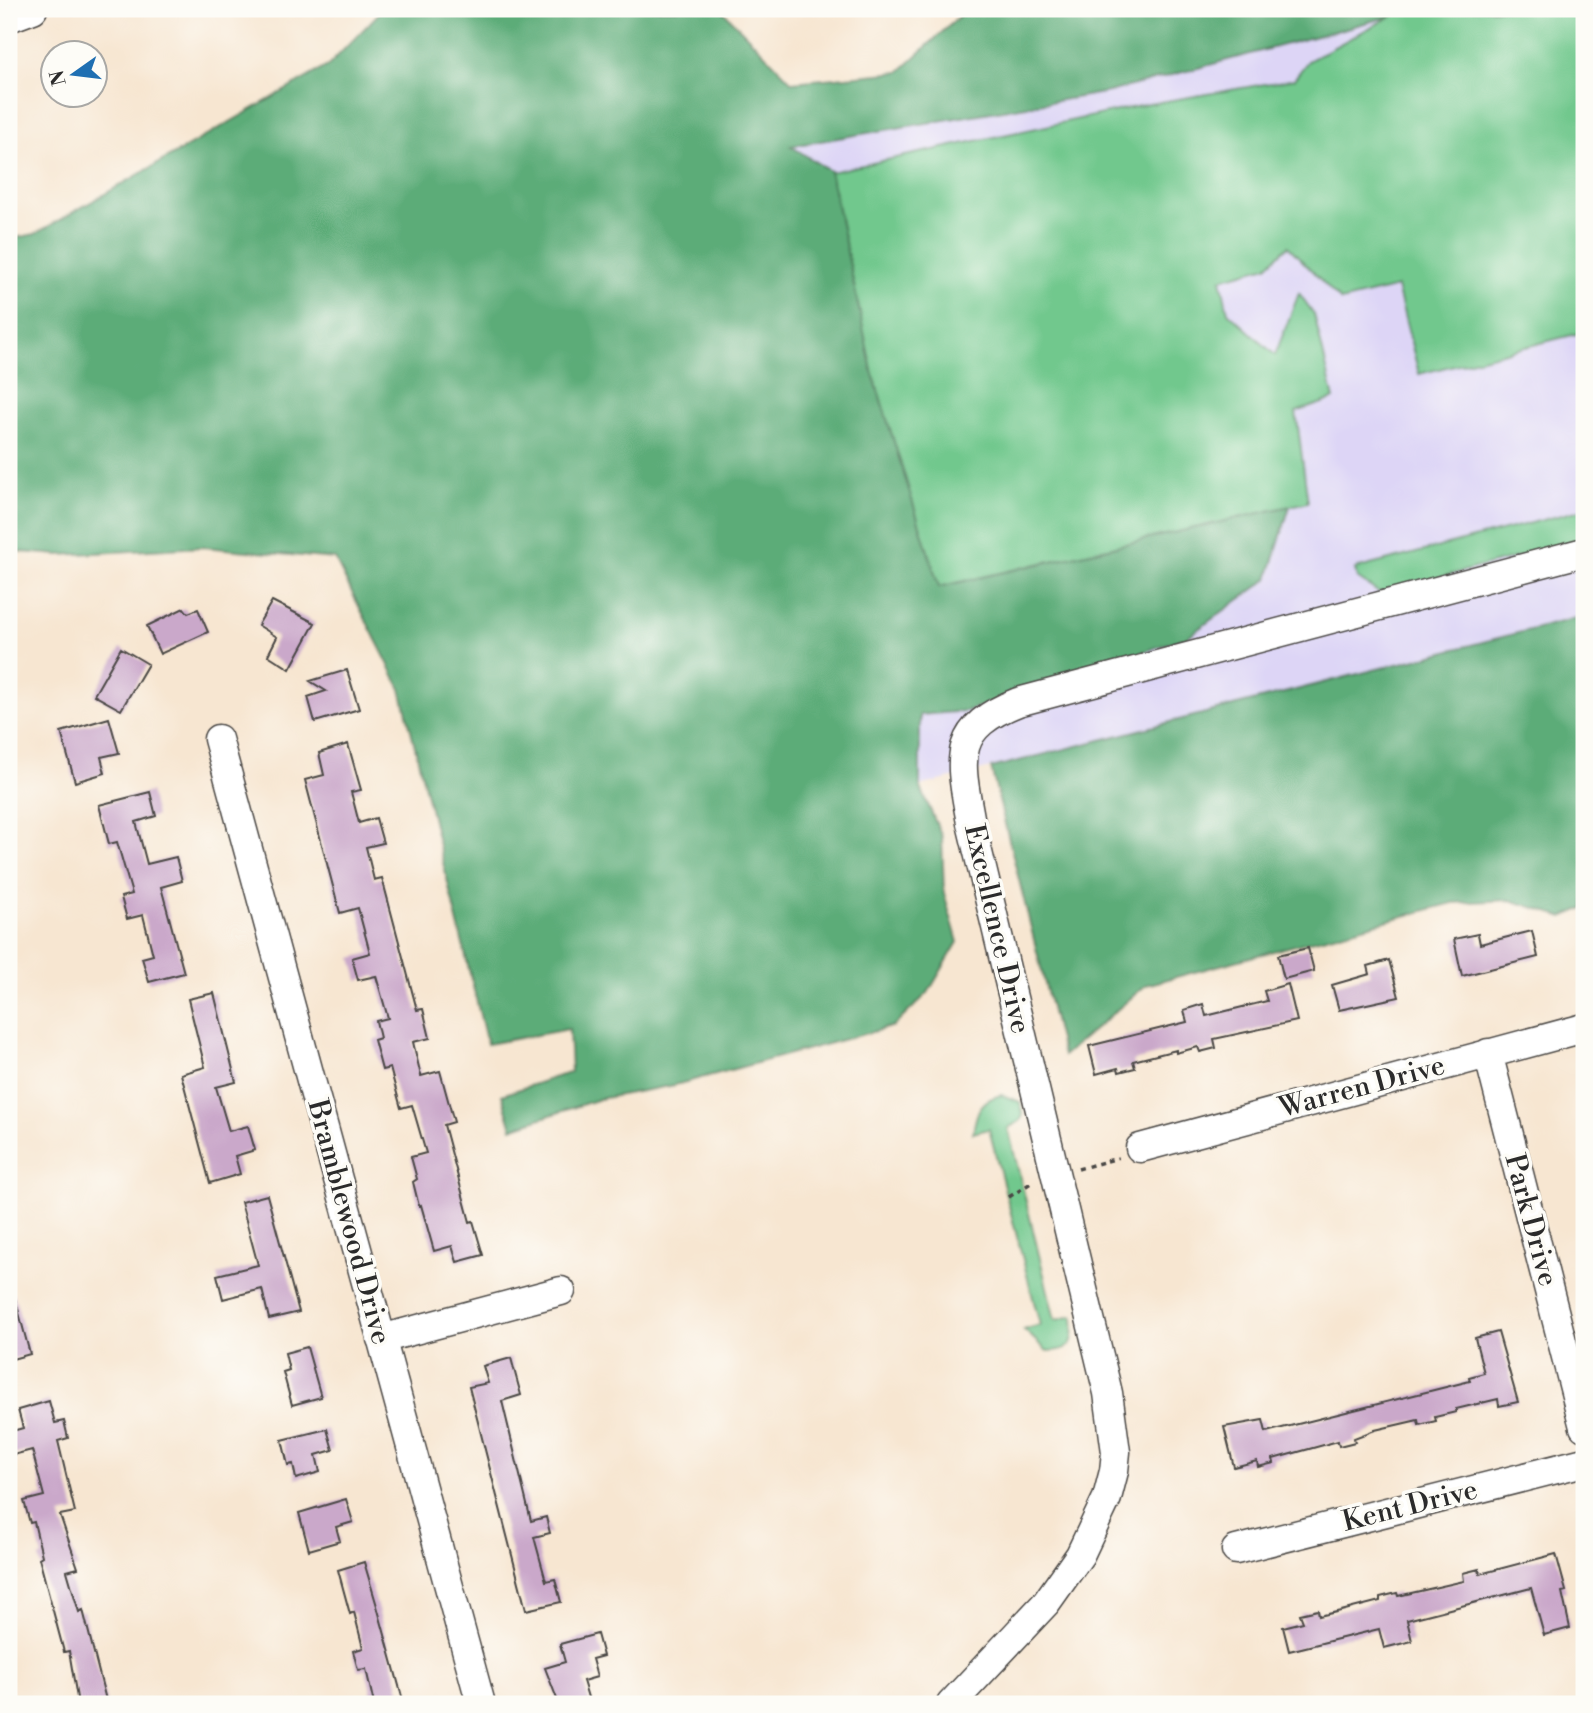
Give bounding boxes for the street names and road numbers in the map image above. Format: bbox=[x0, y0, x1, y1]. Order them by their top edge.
street label: Excellence Drive bbox=[956, 821, 1038, 1037]
street label: Warren Drive bbox=[1274, 1048, 1449, 1126]
street label: Bramblewood Drive bbox=[299, 1095, 399, 1348]
street label: Park Drive bbox=[1497, 1150, 1565, 1290]
street label: Kent Drive bbox=[1339, 1472, 1481, 1540]

